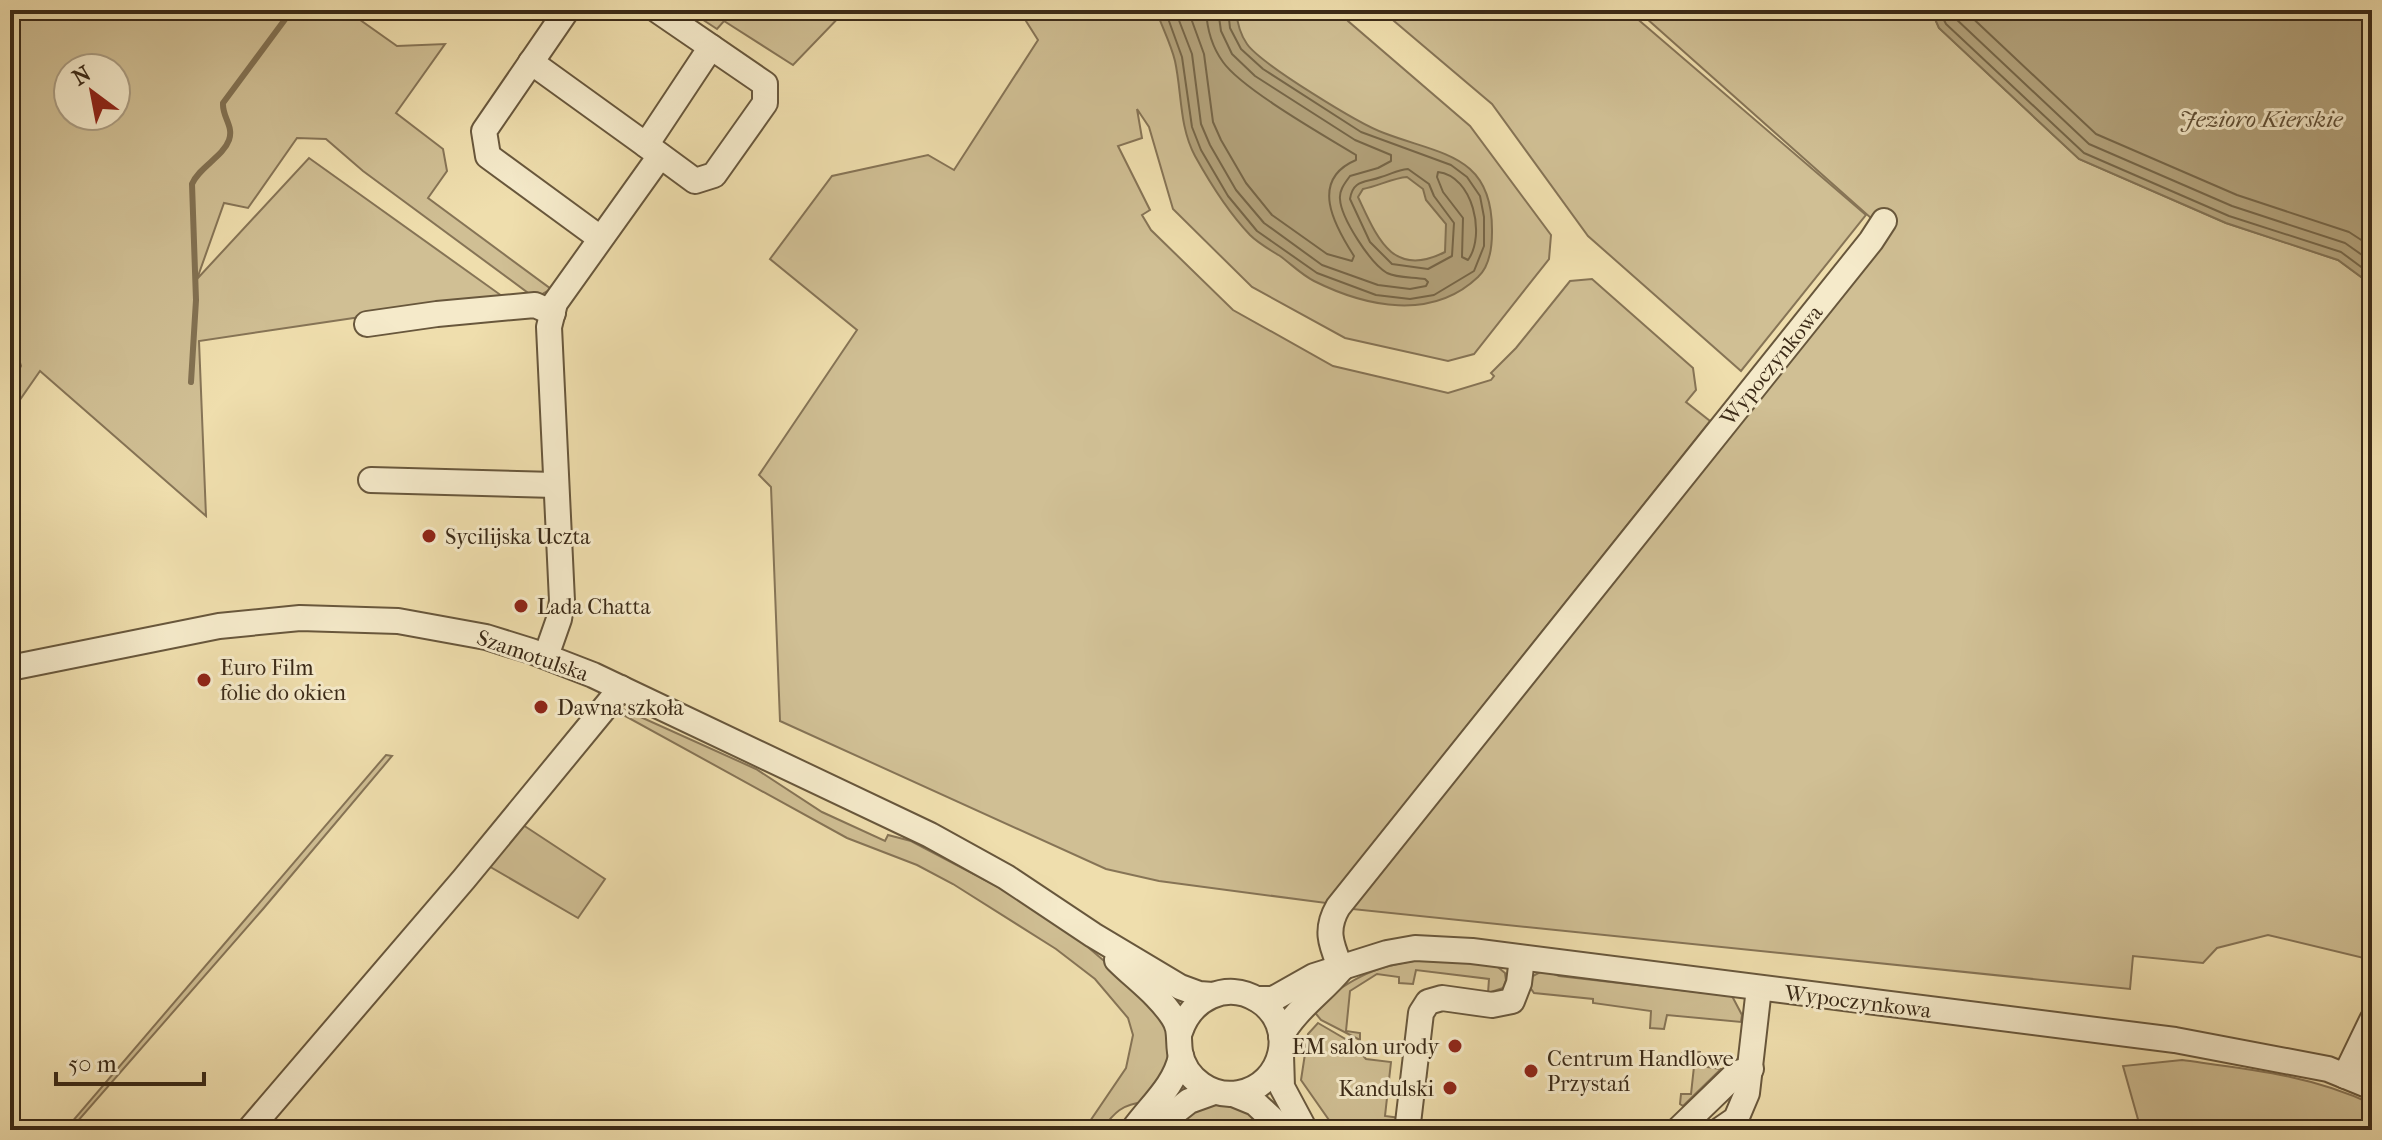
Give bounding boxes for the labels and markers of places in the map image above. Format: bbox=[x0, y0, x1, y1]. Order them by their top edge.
place label: Sycilijska Uczta bbox=[445, 524, 591, 550]
marker: Sycilijska Uczta bbox=[420, 527, 438, 545]
place label: Lada Chatta bbox=[537, 594, 651, 620]
marker: Lada Chatta bbox=[512, 597, 530, 615]
place label: Euro Film folie do okien bbox=[220, 655, 346, 706]
marker: Euro Film folie do okien bbox=[195, 671, 213, 689]
place label: Dawna szkoła bbox=[557, 695, 684, 721]
marker: Dawna szkoła bbox=[532, 698, 550, 716]
place label: EM salon urody bbox=[1292, 1034, 1440, 1060]
marker: EM salon urody bbox=[1446, 1037, 1464, 1055]
place label: Centrum Handlowe Przystań bbox=[1547, 1046, 1734, 1097]
marker: Centrum Handlowe Przystań bbox=[1522, 1062, 1540, 1080]
place label: Kandulski bbox=[1339, 1076, 1434, 1102]
marker: Kandulski bbox=[1441, 1079, 1459, 1097]

